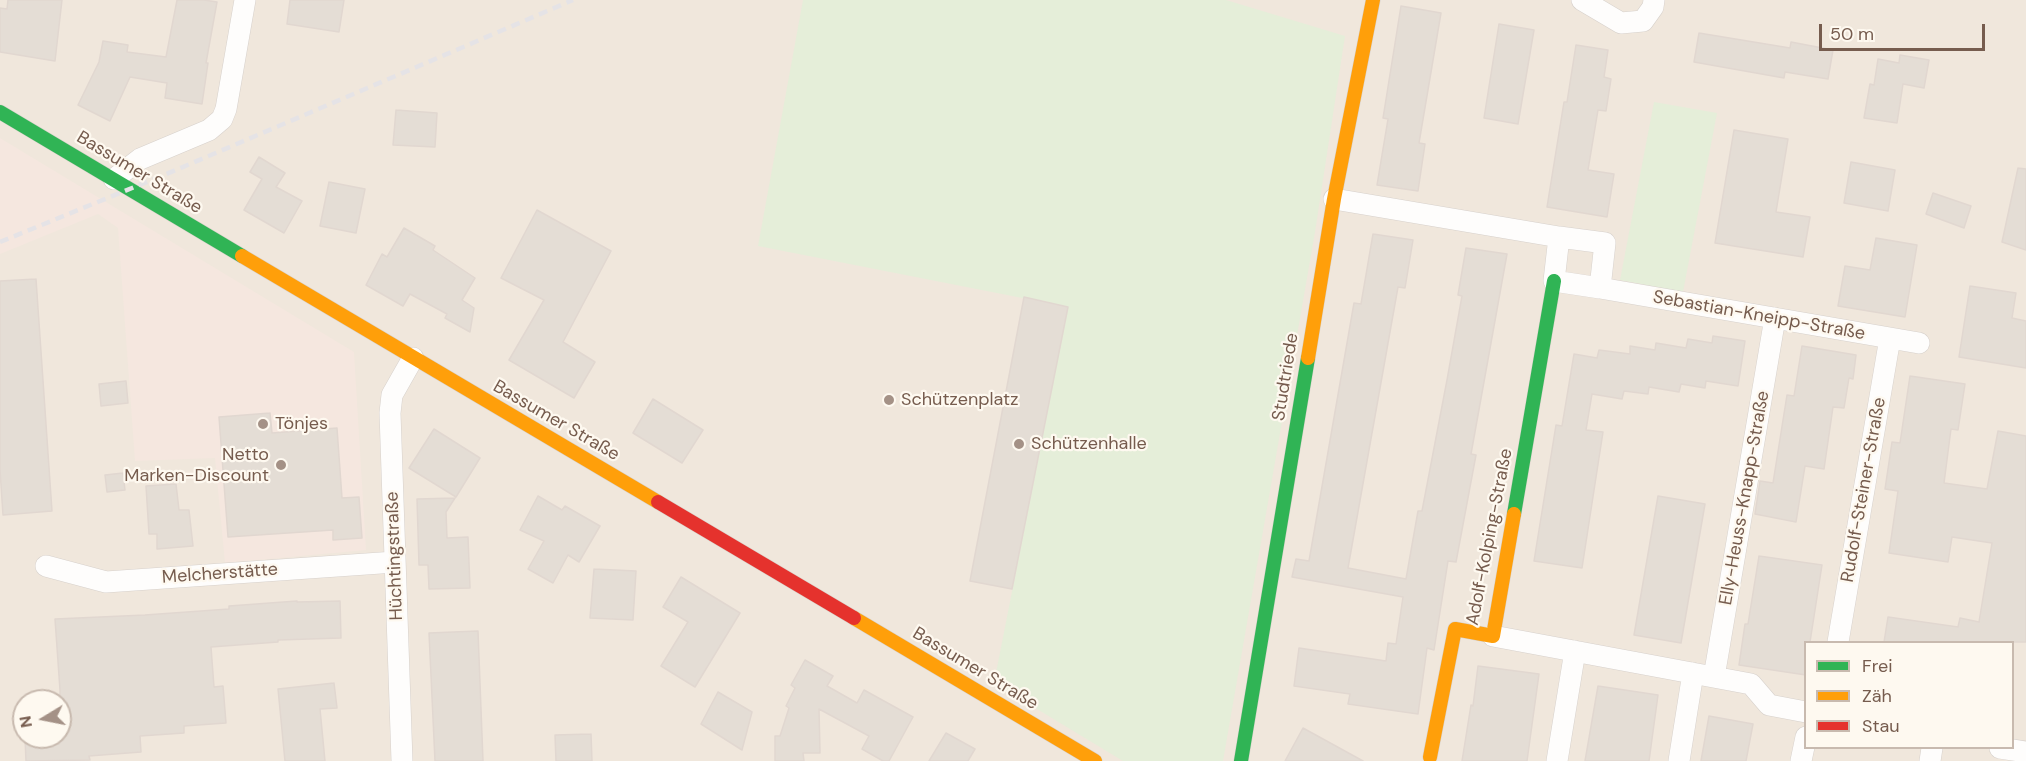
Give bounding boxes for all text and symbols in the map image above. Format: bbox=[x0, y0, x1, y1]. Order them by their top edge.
scale bar bbox=[1822, 12, 1988, 50]
text: 50 m bbox=[1830, 22, 1874, 46]
street label: Bassumer Straße bbox=[72, 127, 206, 219]
street label: Sebastian-Kneipp-Straße bbox=[1651, 287, 1867, 345]
street label: Studtriede bbox=[1268, 331, 1304, 423]
street label: Bassumer Straße bbox=[489, 376, 623, 466]
place label: Schützenplatz bbox=[901, 389, 1018, 411]
street label: Elly-Heuss-Knapp-Straße bbox=[1715, 389, 1775, 607]
marker: Schützenplatz bbox=[882, 393, 896, 407]
street label: Rudolf-Steiner-Straße bbox=[1837, 396, 1891, 584]
place label: Tönjes bbox=[275, 413, 328, 435]
marker: Tönjes bbox=[256, 417, 270, 431]
place label: Schützenhalle bbox=[1031, 433, 1147, 455]
marker: Schützenhalle bbox=[1012, 437, 1026, 451]
place label: Netto Marken-Discount bbox=[124, 444, 269, 486]
street label: Adolf-Kolping-Straße bbox=[1462, 447, 1518, 627]
marker: Netto Marken-Discount bbox=[274, 458, 288, 472]
street label: Hüchtingstraße bbox=[382, 491, 408, 621]
street label: Melcherstätte bbox=[161, 559, 279, 589]
street label: Bassumer Straße bbox=[908, 623, 1042, 715]
legend bbox=[1804, 641, 2014, 749]
text: Frei bbox=[1862, 654, 1893, 678]
text: Zäh bbox=[1862, 684, 1892, 708]
north arrow bbox=[12, 689, 72, 749]
text: N bbox=[14, 714, 37, 729]
text: Stau bbox=[1862, 714, 1900, 738]

